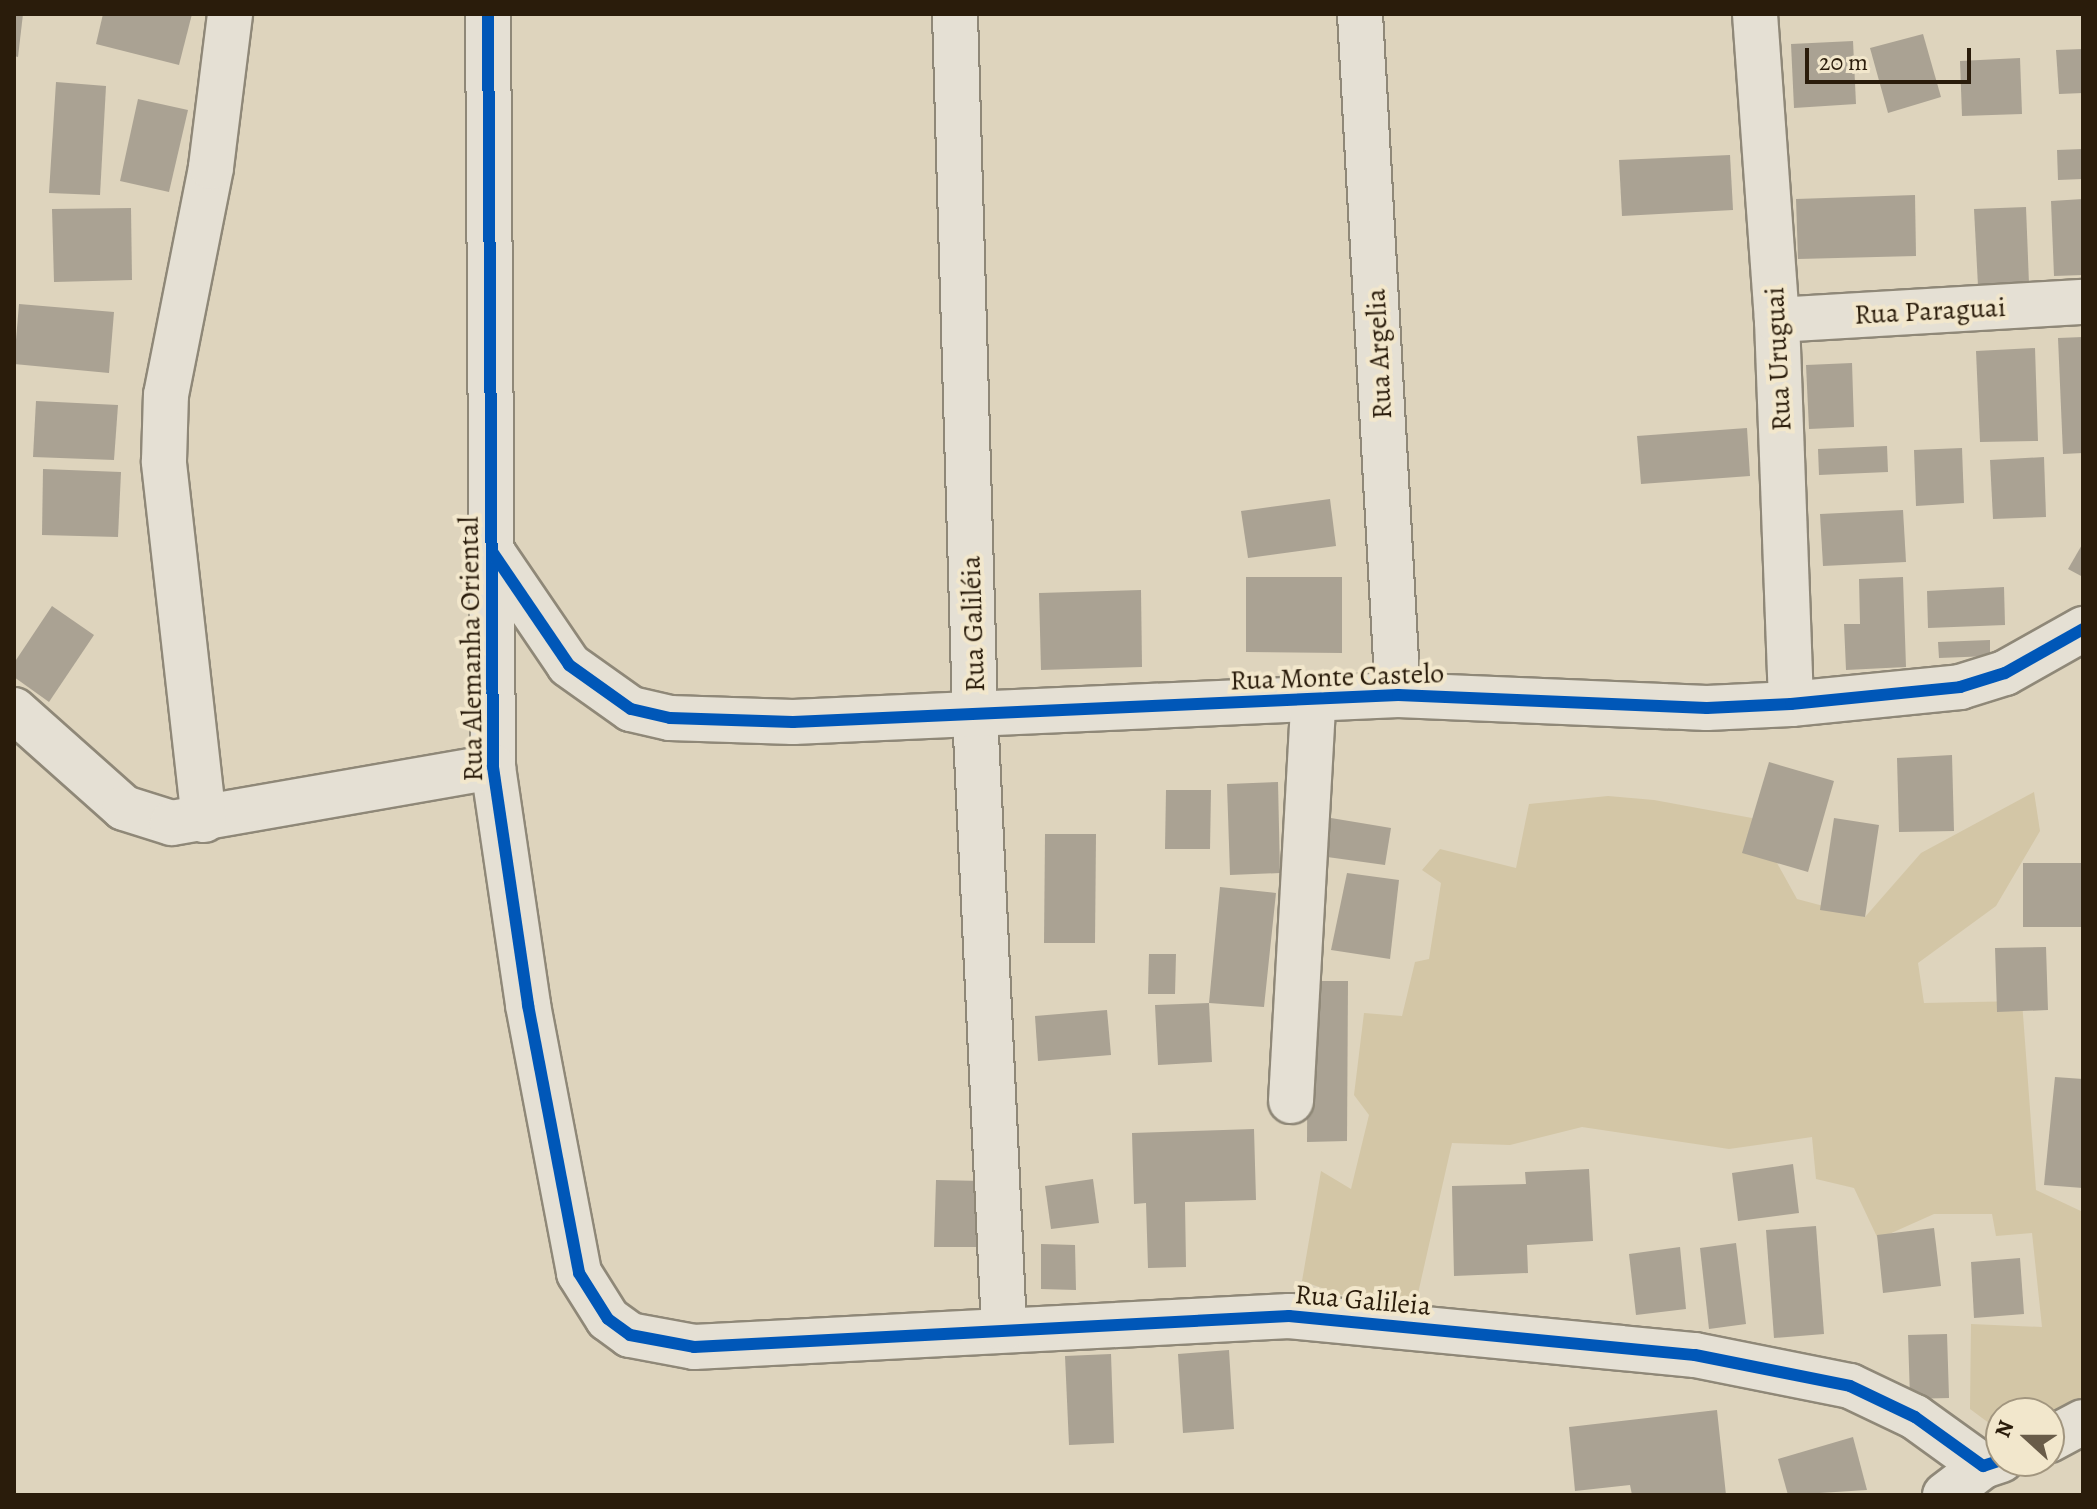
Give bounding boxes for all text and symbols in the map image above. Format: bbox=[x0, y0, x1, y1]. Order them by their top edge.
scale bar bbox=[1809, 32, 1975, 82]
text: 20 m bbox=[1819, 46, 1868, 78]
street label: Rua Uruguai bbox=[1757, 286, 1799, 432]
street label: Rua Argelia bbox=[1359, 288, 1399, 420]
street label: Rua Paraguai bbox=[1853, 290, 2007, 332]
street label: Rua Alemanha Oriental bbox=[452, 516, 490, 782]
street label: Rua Galiléia bbox=[954, 555, 992, 693]
street label: Rua Monte Castelo bbox=[1229, 656, 1445, 698]
street label: Rua Galileia bbox=[1294, 1277, 1432, 1323]
north arrow bbox=[1985, 1397, 2065, 1477]
text: N bbox=[1988, 1416, 2021, 1442]

